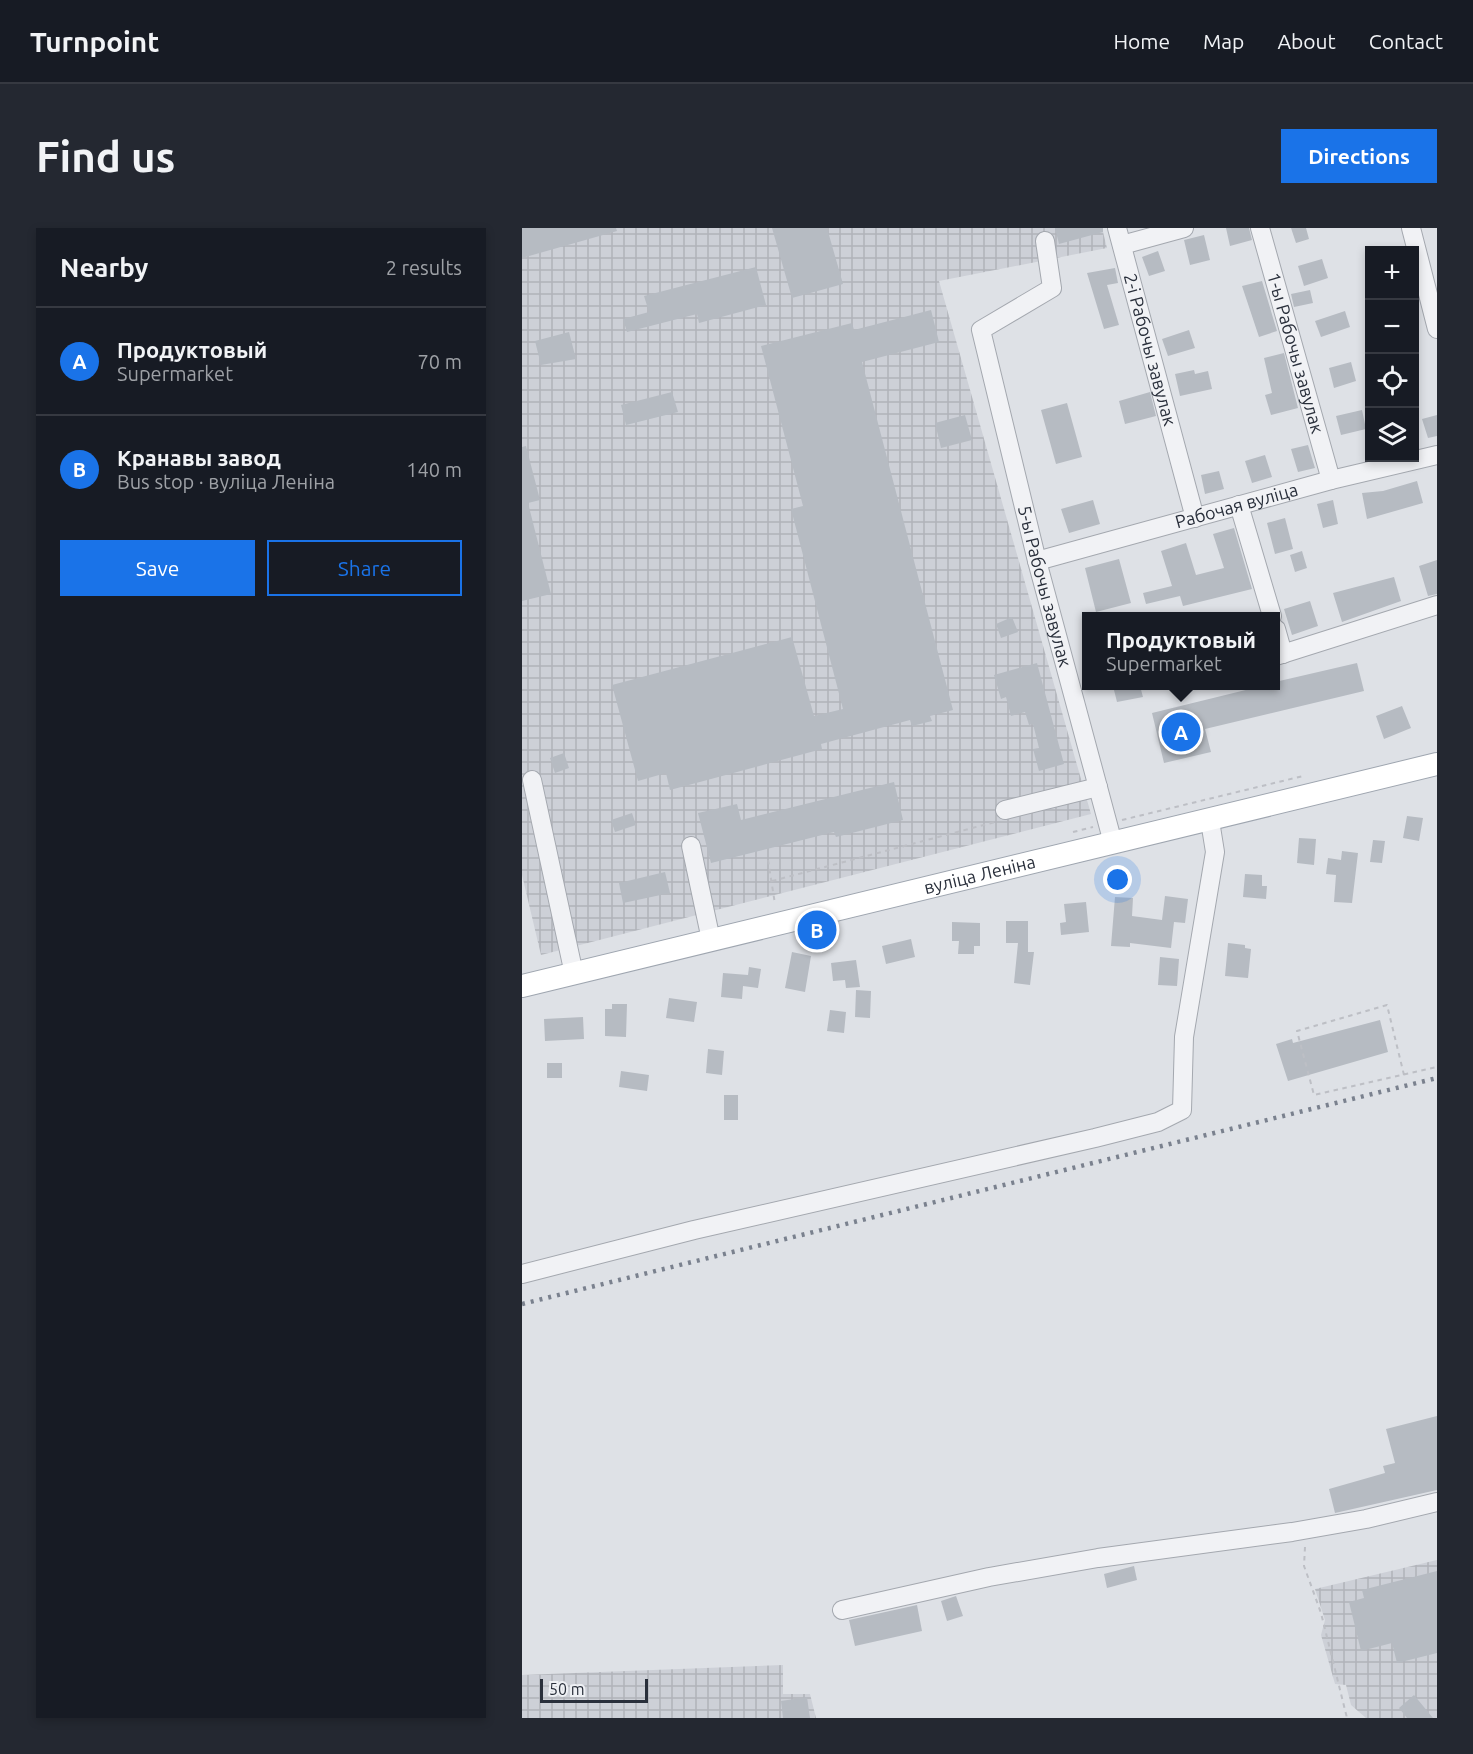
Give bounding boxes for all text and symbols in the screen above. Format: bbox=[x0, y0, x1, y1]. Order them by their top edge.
text: Turnpoint bbox=[30, 26, 159, 57]
text: Home bbox=[1113, 29, 1170, 53]
text: Map bbox=[1203, 29, 1244, 53]
text: About bbox=[1277, 29, 1336, 53]
text: Contact bbox=[1369, 29, 1443, 53]
button: Directions bbox=[1281, 129, 1437, 183]
text: Find us bbox=[36, 133, 175, 180]
map controls bbox=[1365, 246, 1419, 462]
button: + bbox=[1365, 246, 1419, 300]
text: Nearby bbox=[60, 253, 148, 282]
text: 2 results bbox=[386, 256, 462, 279]
street label: 1-ы Рабочы завулак bbox=[1264, 270, 1328, 436]
street label: 2-і Рабочы завулак bbox=[1121, 271, 1181, 428]
button: − bbox=[1365, 300, 1419, 354]
text: Продуктовый bbox=[117, 337, 267, 362]
text: A bbox=[72, 350, 87, 373]
text: 70 m bbox=[418, 350, 462, 373]
button: locate bbox=[1365, 354, 1419, 408]
text: Supermarket bbox=[117, 362, 233, 385]
button: layers bbox=[1365, 408, 1419, 462]
text: Кранавы завод bbox=[117, 445, 281, 470]
text: B bbox=[73, 458, 86, 481]
text: 140 m bbox=[406, 458, 462, 481]
text: Bus stop · вуліца Леніна bbox=[117, 470, 335, 493]
street label: Рабочая вуліца bbox=[1173, 479, 1300, 531]
street label: 5-ы Рабочы завулак bbox=[1015, 503, 1076, 669]
button: Save bbox=[60, 540, 255, 596]
button: Share bbox=[267, 540, 462, 596]
popup bbox=[1082, 612, 1280, 690]
text: Продуктовый bbox=[1106, 627, 1256, 652]
text: Supermarket bbox=[1106, 652, 1222, 675]
pin: A bbox=[1162, 710, 1200, 754]
street label: вуліца Леніна bbox=[922, 851, 1037, 897]
your location bbox=[1103, 865, 1132, 894]
pin: B bbox=[798, 908, 836, 952]
scale bar bbox=[540, 1676, 648, 1704]
text: 50 m bbox=[549, 1680, 585, 1698]

